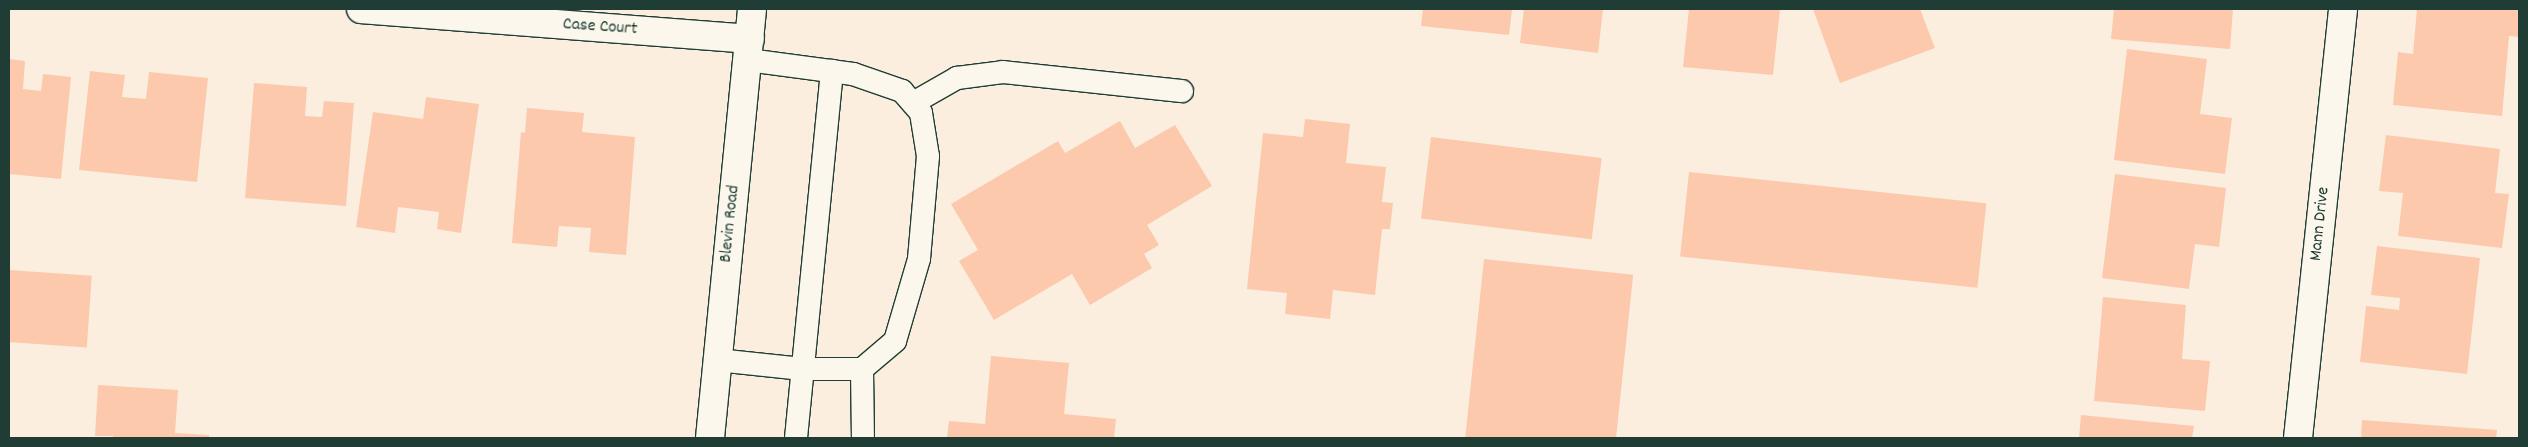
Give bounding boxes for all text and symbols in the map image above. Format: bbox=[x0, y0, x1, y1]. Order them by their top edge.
street label: Case Court bbox=[562, 15, 638, 41]
street label: Blevin Road bbox=[716, 184, 746, 264]
street label: Mann Drive bbox=[2306, 186, 2336, 262]

